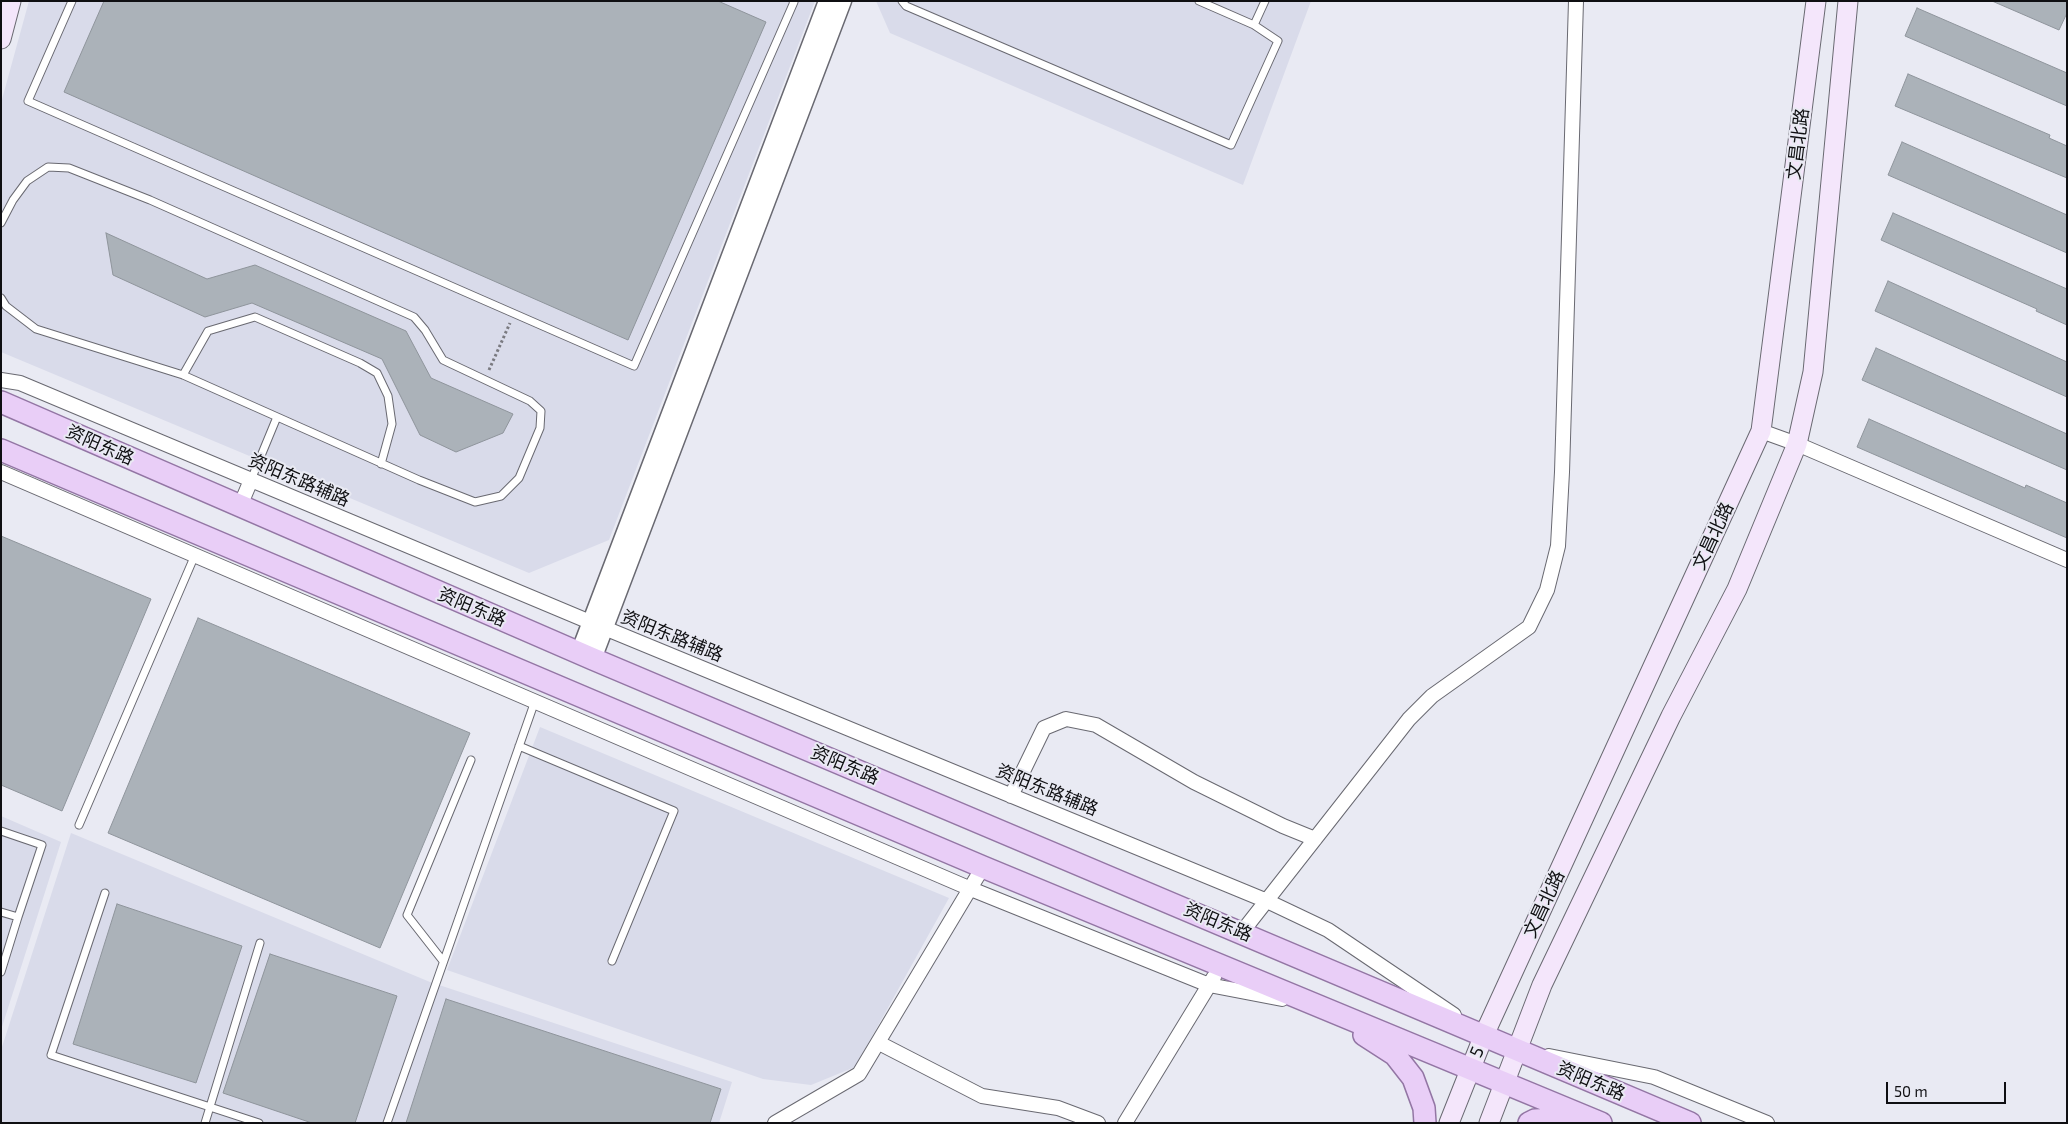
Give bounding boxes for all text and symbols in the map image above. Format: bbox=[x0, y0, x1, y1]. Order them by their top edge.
street label: 文昌北路 bbox=[1783, 107, 1813, 181]
street label: 资阳东路 bbox=[63, 420, 137, 470]
street label: 资阳东路辅路 bbox=[245, 449, 353, 511]
street label: 文昌北路 bbox=[1688, 499, 1738, 573]
street label: 资阳东路 bbox=[435, 583, 509, 631]
street label: 资阳东路辅路 bbox=[618, 606, 726, 666]
street label: 资阳东路 bbox=[808, 741, 882, 789]
street label: 资阳东路辅路 bbox=[993, 760, 1101, 820]
street label: 文昌北路 bbox=[1519, 867, 1569, 941]
street label: 资阳东路 bbox=[1181, 898, 1255, 946]
street label: 5 bbox=[1465, 1043, 1489, 1061]
street label: 资阳东路 bbox=[1554, 1057, 1628, 1105]
scale bar bbox=[1888, 1072, 2008, 1104]
text: 50 m bbox=[1894, 1082, 1928, 1100]

